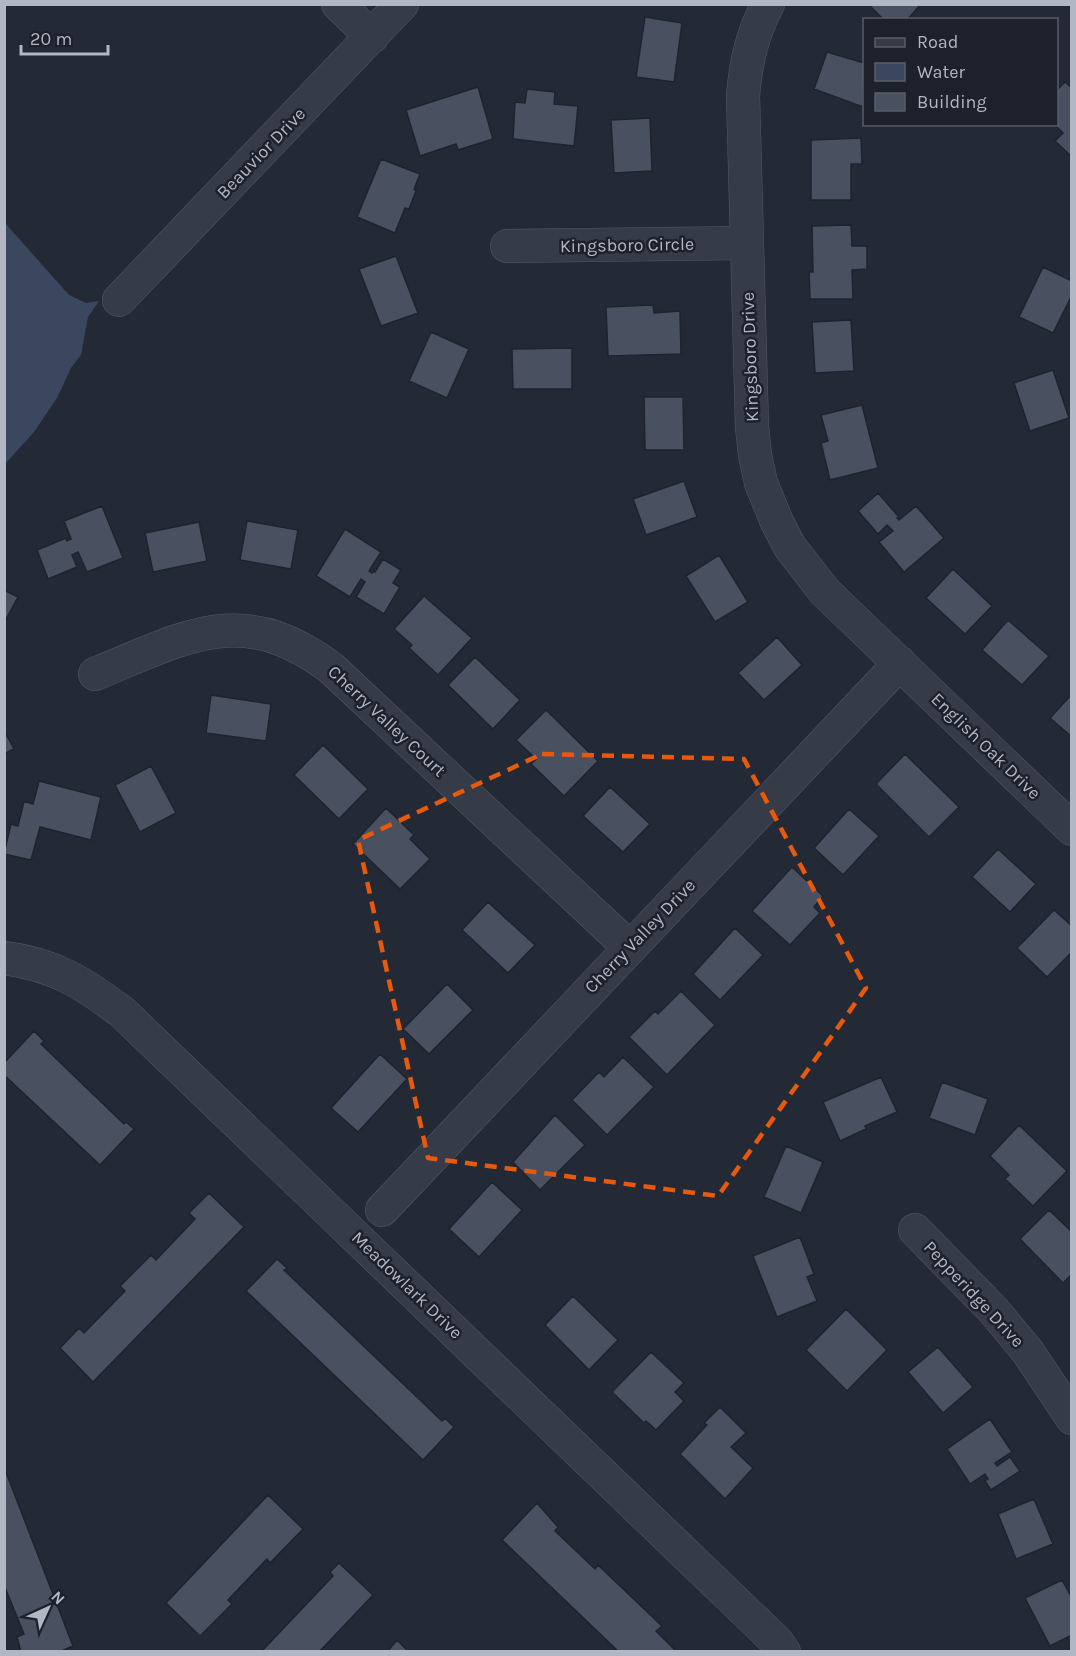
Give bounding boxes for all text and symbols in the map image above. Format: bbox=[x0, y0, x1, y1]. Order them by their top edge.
scale bar bbox=[21, 18, 108, 56]
legend bbox=[863, 18, 1058, 126]
text: 20 m bbox=[30, 28, 72, 50]
text: Road bbox=[917, 31, 958, 53]
text: Water bbox=[917, 61, 965, 83]
text: Building bbox=[917, 91, 987, 113]
street label: Beauvior Drive bbox=[212, 103, 310, 203]
street label: Kingsboro Circle bbox=[560, 233, 694, 257]
street label: Kingsboro Drive bbox=[737, 292, 763, 422]
street label: Cherry Valley Court bbox=[323, 661, 451, 781]
street label: English Oak Drive bbox=[927, 688, 1045, 804]
street label: Cherry Valley Drive bbox=[580, 874, 700, 998]
street label: Meadowlark Drive bbox=[347, 1226, 467, 1344]
street label: Pepperidge Drive bbox=[919, 1236, 1029, 1352]
north arrow bbox=[18, 1578, 78, 1638]
text: N bbox=[47, 1587, 69, 1609]

